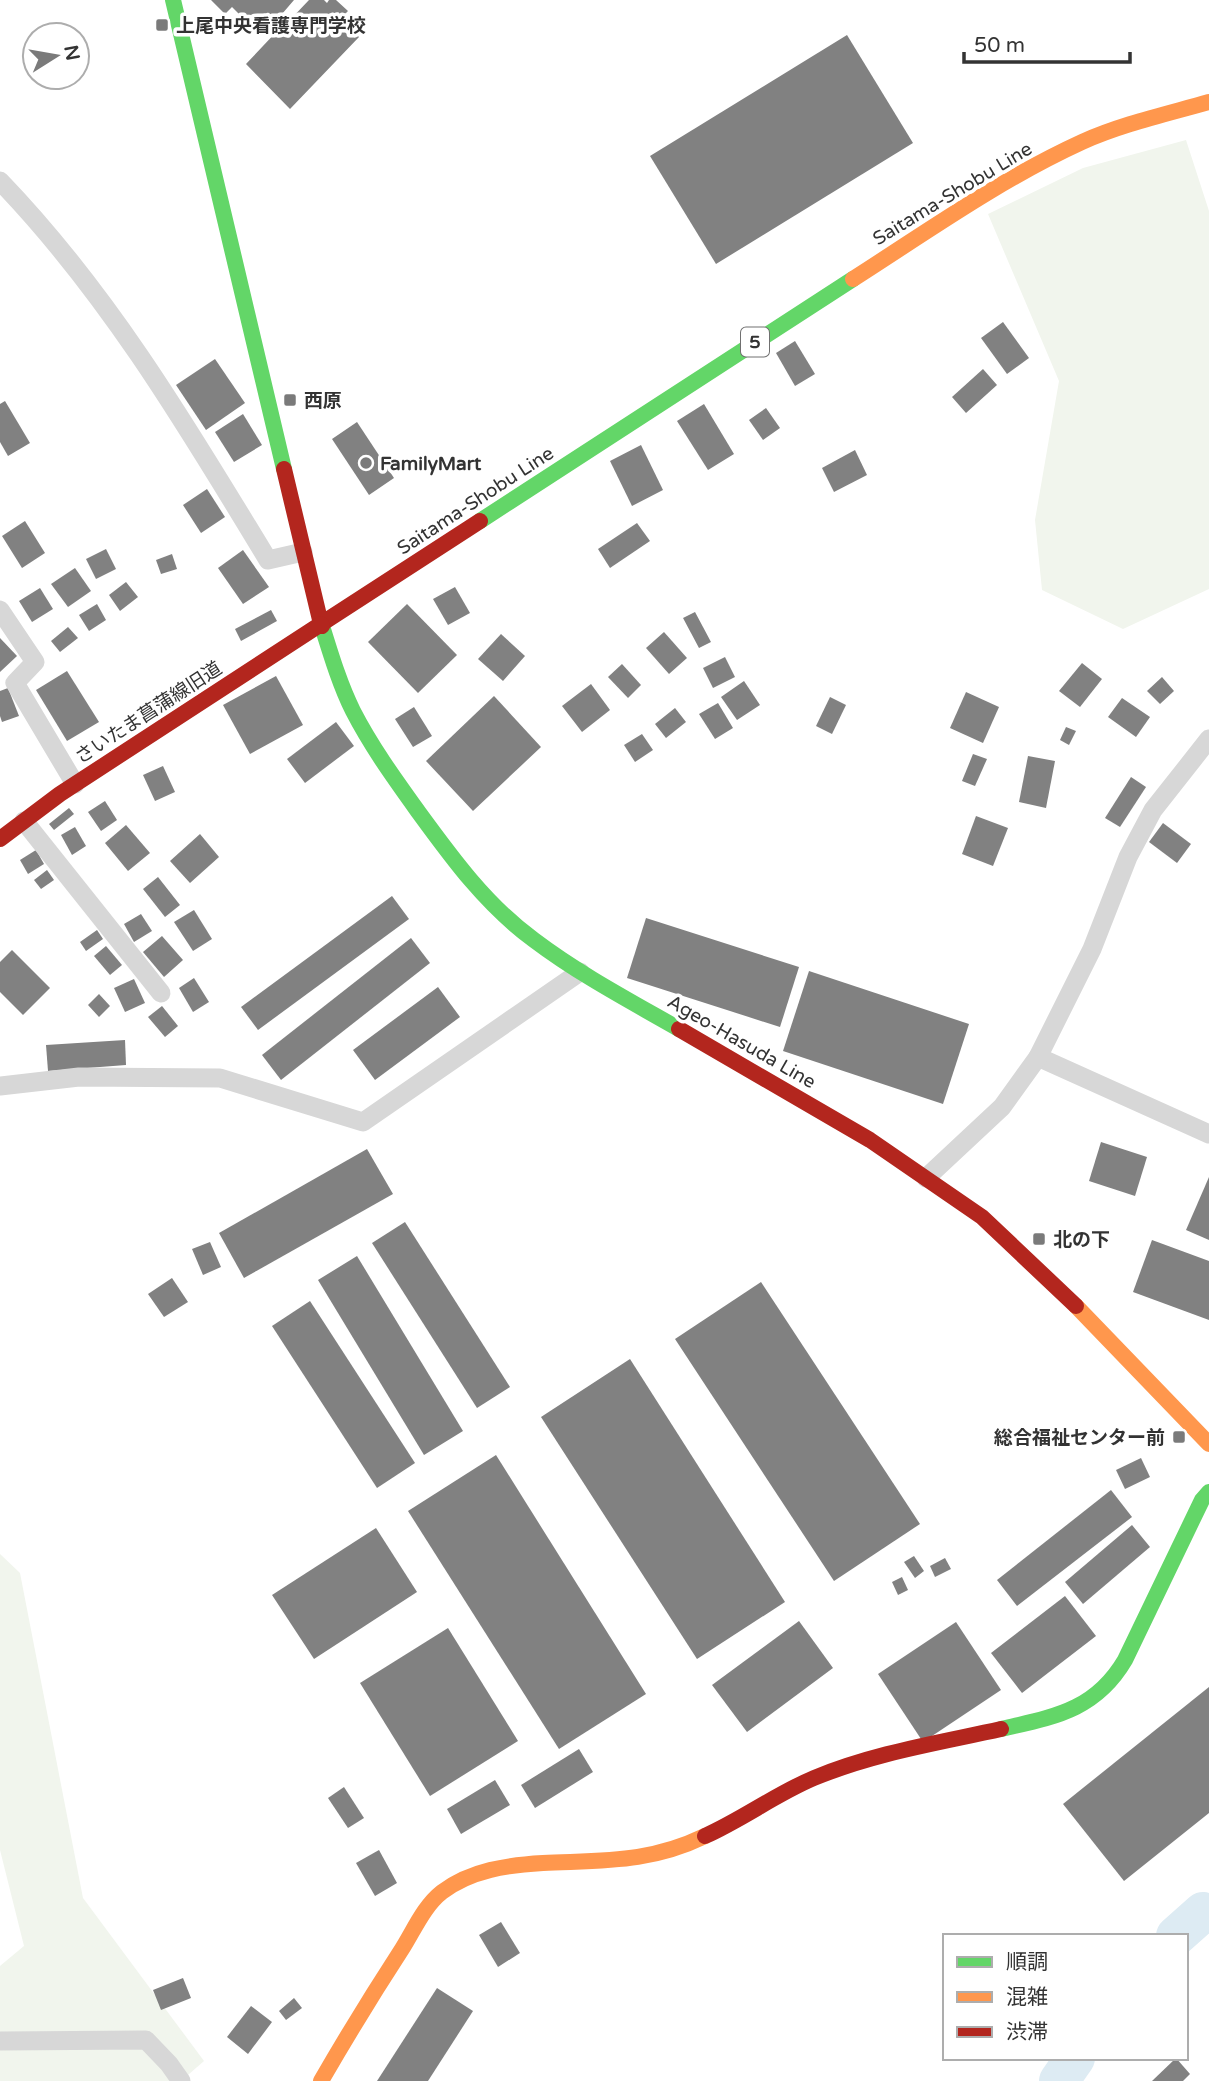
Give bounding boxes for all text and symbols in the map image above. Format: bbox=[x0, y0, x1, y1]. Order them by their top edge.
place label: 上尾中央看護専門学校 bbox=[176, 15, 366, 37]
marker: 上尾中央看護専門学校 bbox=[154, 17, 170, 33]
north arrow bbox=[21, 21, 91, 91]
scale bar bbox=[964, 21, 1130, 65]
text: 50 m bbox=[974, 33, 1025, 58]
text: N bbox=[59, 43, 84, 63]
street label: Saitama-Shobu Line bbox=[869, 138, 1036, 250]
road number: 5 bbox=[741, 328, 769, 356]
place label: 西原 bbox=[304, 390, 342, 412]
marker: 西原 bbox=[282, 392, 298, 408]
street label: Saitama-Shobu Line bbox=[393, 442, 558, 560]
place label: FamilyMart bbox=[380, 453, 482, 476]
marker: FamilyMart bbox=[358, 455, 374, 471]
street label: さいたま菖蒲線旧道 bbox=[71, 657, 226, 768]
street label: Ageo-Hasuda Line bbox=[664, 991, 819, 1093]
place label: 北の下 bbox=[1053, 1229, 1110, 1251]
marker: 北の下 bbox=[1031, 1231, 1047, 1247]
place label: 総合福祉センター前 bbox=[994, 1427, 1165, 1449]
marker: 総合福祉センター前 bbox=[1171, 1429, 1187, 1445]
legend bbox=[943, 1934, 1188, 2060]
text: 順調 bbox=[1006, 1950, 1048, 1975]
text: 混雑 bbox=[1006, 1985, 1048, 2010]
text: 渋滞 bbox=[1006, 2020, 1048, 2045]

